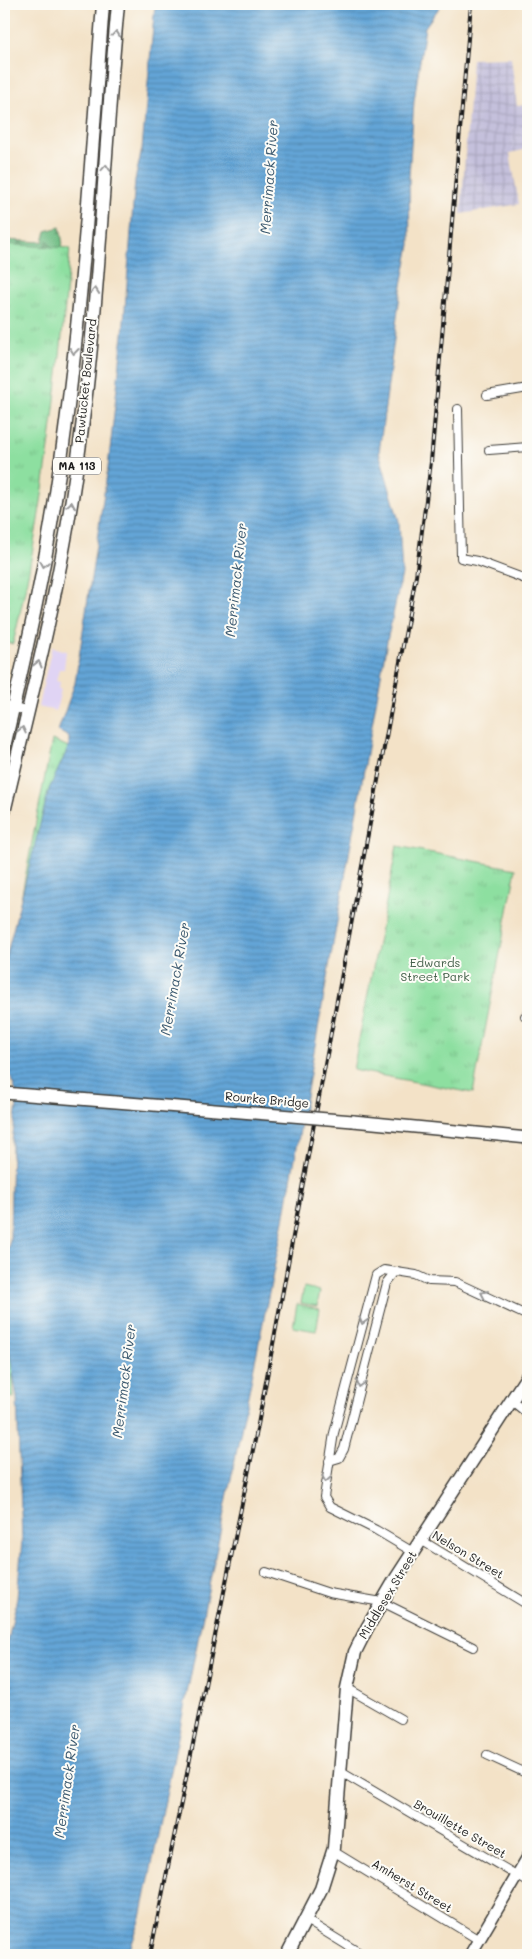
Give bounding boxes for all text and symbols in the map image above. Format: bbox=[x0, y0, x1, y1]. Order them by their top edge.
one-way arrow bbox=[110, 30, 121, 38]
water label: Merrimack River bbox=[255, 119, 282, 235]
one-way arrow bbox=[100, 164, 111, 172]
one-way arrow bbox=[90, 287, 101, 295]
street label: Pawtucket Boulevard bbox=[71, 318, 100, 444]
one-way arrow bbox=[69, 348, 80, 356]
road number: MA 113 bbox=[53, 458, 101, 474]
one-way arrow bbox=[65, 500, 75, 509]
water label: Merrimack River bbox=[220, 522, 251, 638]
one-way arrow bbox=[39, 560, 50, 569]
one-way arrow bbox=[32, 659, 43, 668]
one-way arrow bbox=[16, 726, 27, 734]
water label: Merrimack River bbox=[155, 921, 194, 1037]
park label: Edwards Street Park bbox=[400, 954, 470, 984]
street label: Rourke Bridge bbox=[224, 1087, 310, 1111]
one-way arrow bbox=[481, 1291, 490, 1301]
one-way arrow bbox=[358, 1317, 369, 1326]
water label: Merrimack River bbox=[107, 1323, 140, 1439]
one-way arrow bbox=[355, 1379, 366, 1388]
one-way arrow bbox=[321, 1476, 332, 1484]
street label: Nelson Street bbox=[430, 1526, 507, 1582]
street label: Middlesex Street bbox=[354, 1547, 420, 1642]
water label: Merrimack River bbox=[49, 1723, 84, 1839]
street label: Brouillette Street bbox=[411, 1795, 510, 1861]
street label: Amherst Street bbox=[369, 1855, 456, 1915]

